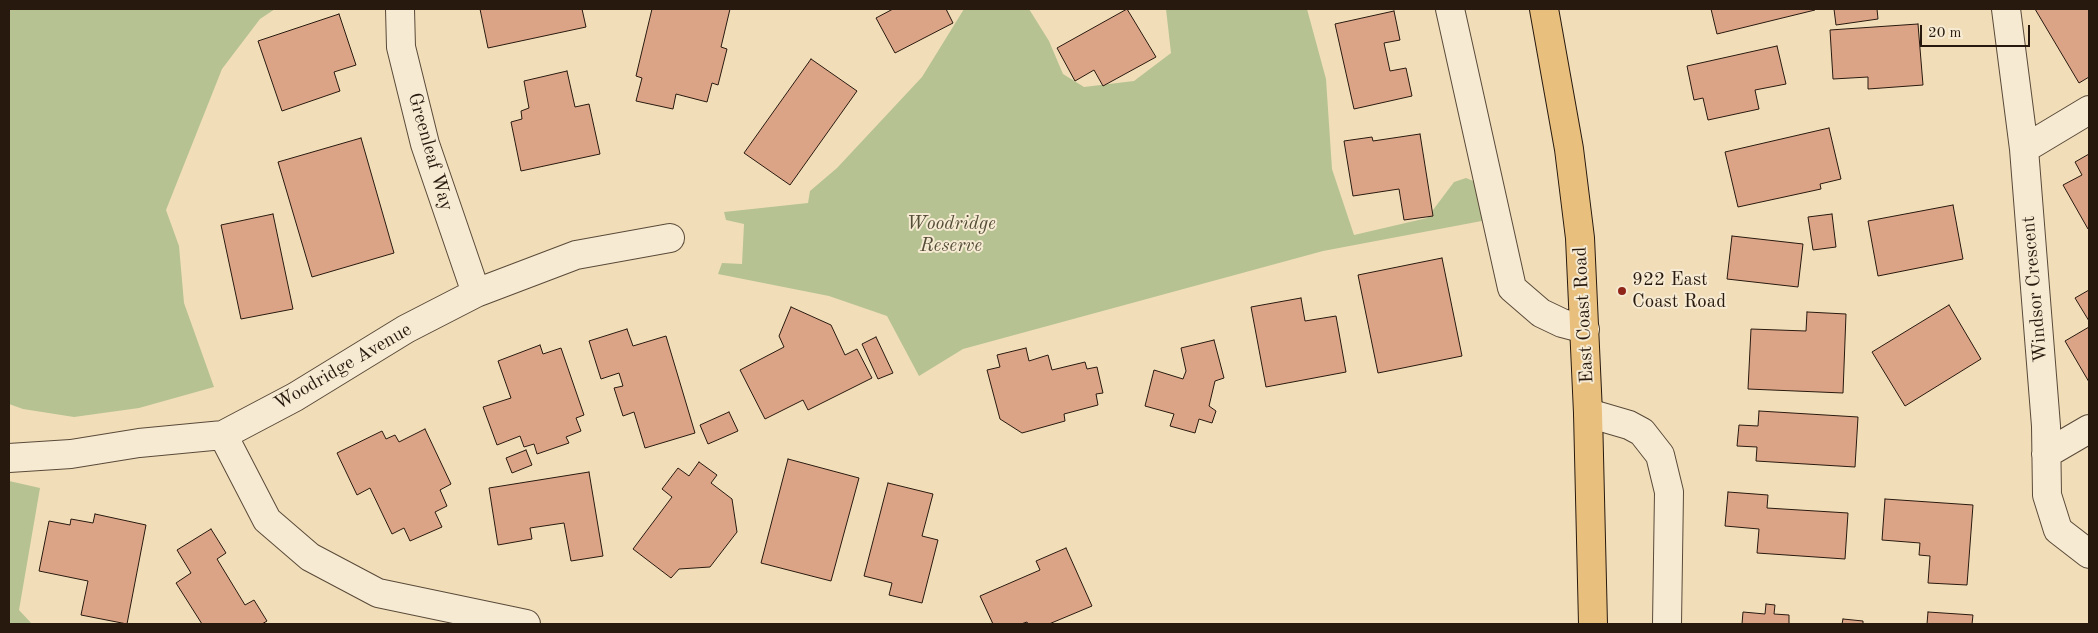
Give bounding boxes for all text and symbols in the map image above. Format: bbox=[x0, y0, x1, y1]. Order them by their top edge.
scale bar bbox=[1923, 15, 2033, 47]
text: 20 m bbox=[1928, 26, 1962, 41]
street label: Greenleaf Way bbox=[402, 90, 458, 214]
park label: Woodridge Reserve bbox=[906, 213, 996, 257]
street label: Windsor Crescent bbox=[2017, 215, 2053, 363]
street label: East Coast Road bbox=[1569, 246, 1599, 384]
place label: 922 East Coast Road bbox=[1632, 269, 1726, 313]
marker: 922 East Coast Road bbox=[1616, 285, 1628, 297]
street label: Woodridge Avenue bbox=[270, 318, 416, 416]

